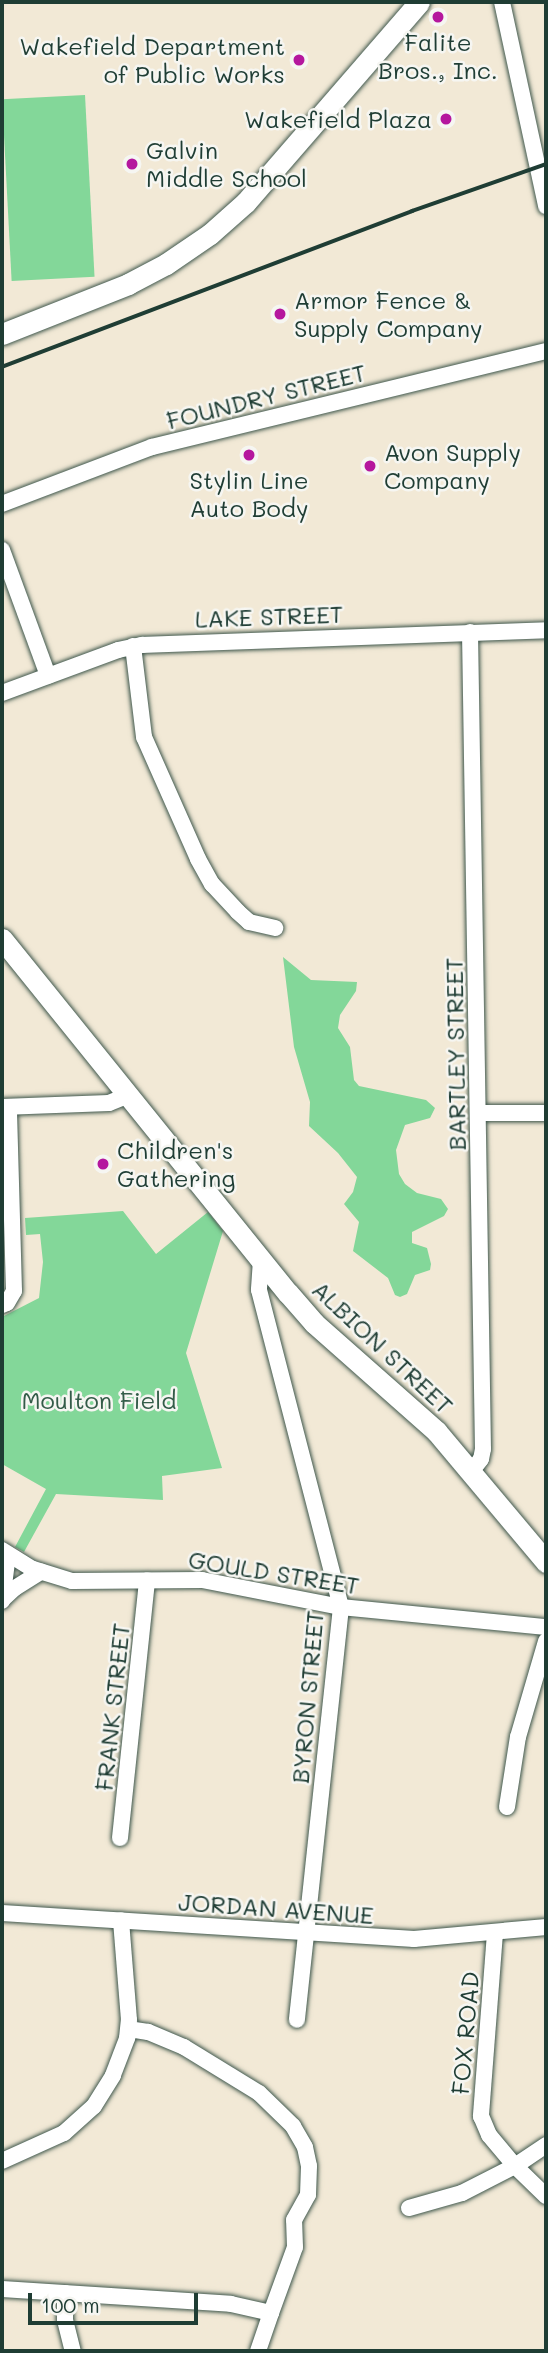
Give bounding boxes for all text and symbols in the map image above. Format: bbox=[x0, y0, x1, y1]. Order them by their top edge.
marker: Falite Bros., Inc. bbox=[430, 9, 446, 25]
place label: Falite Bros., Inc. bbox=[378, 28, 498, 84]
place label: Wakefield Department of Public Works bbox=[19, 32, 285, 88]
marker: Wakefield Department of Public Works bbox=[291, 52, 307, 68]
place label: Wakefield Plaza bbox=[244, 105, 432, 133]
marker: Wakefield Plaza bbox=[438, 111, 454, 127]
place label: Galvin Middle School bbox=[146, 136, 307, 192]
marker: Galvin Middle School bbox=[124, 156, 140, 172]
place label: Armor Fence & Supply Company bbox=[294, 286, 483, 342]
marker: Armor Fence & Supply Company bbox=[272, 306, 288, 322]
street label: FOUNDRY STREET bbox=[163, 357, 369, 435]
place label: Avon Supply Company bbox=[384, 438, 521, 494]
marker: Stylin Line Auto Body bbox=[241, 447, 257, 463]
marker: Avon Supply Company bbox=[362, 458, 378, 474]
place label: Stylin Line Auto Body bbox=[189, 466, 309, 522]
street label: LAKE STREET bbox=[194, 599, 344, 633]
street label: BARTLEY STREET bbox=[439, 957, 471, 1151]
place label: Children's Gathering bbox=[117, 1136, 235, 1192]
marker: Children's Gathering bbox=[95, 1156, 111, 1172]
street label: ALBION STREET bbox=[307, 1274, 459, 1420]
park label: Moulton Field bbox=[21, 1386, 177, 1414]
street label: GOULD STREET bbox=[186, 1544, 362, 1600]
street label: BYRON STREET bbox=[285, 1609, 329, 1785]
street label: FRANK STREET bbox=[89, 1622, 135, 1792]
street label: JORDAN AVENUE bbox=[177, 1887, 375, 1929]
street label: FOX ROAD bbox=[445, 1970, 485, 2096]
scale bar bbox=[32, 2280, 201, 2324]
text: 100 m bbox=[41, 2291, 100, 2318]

